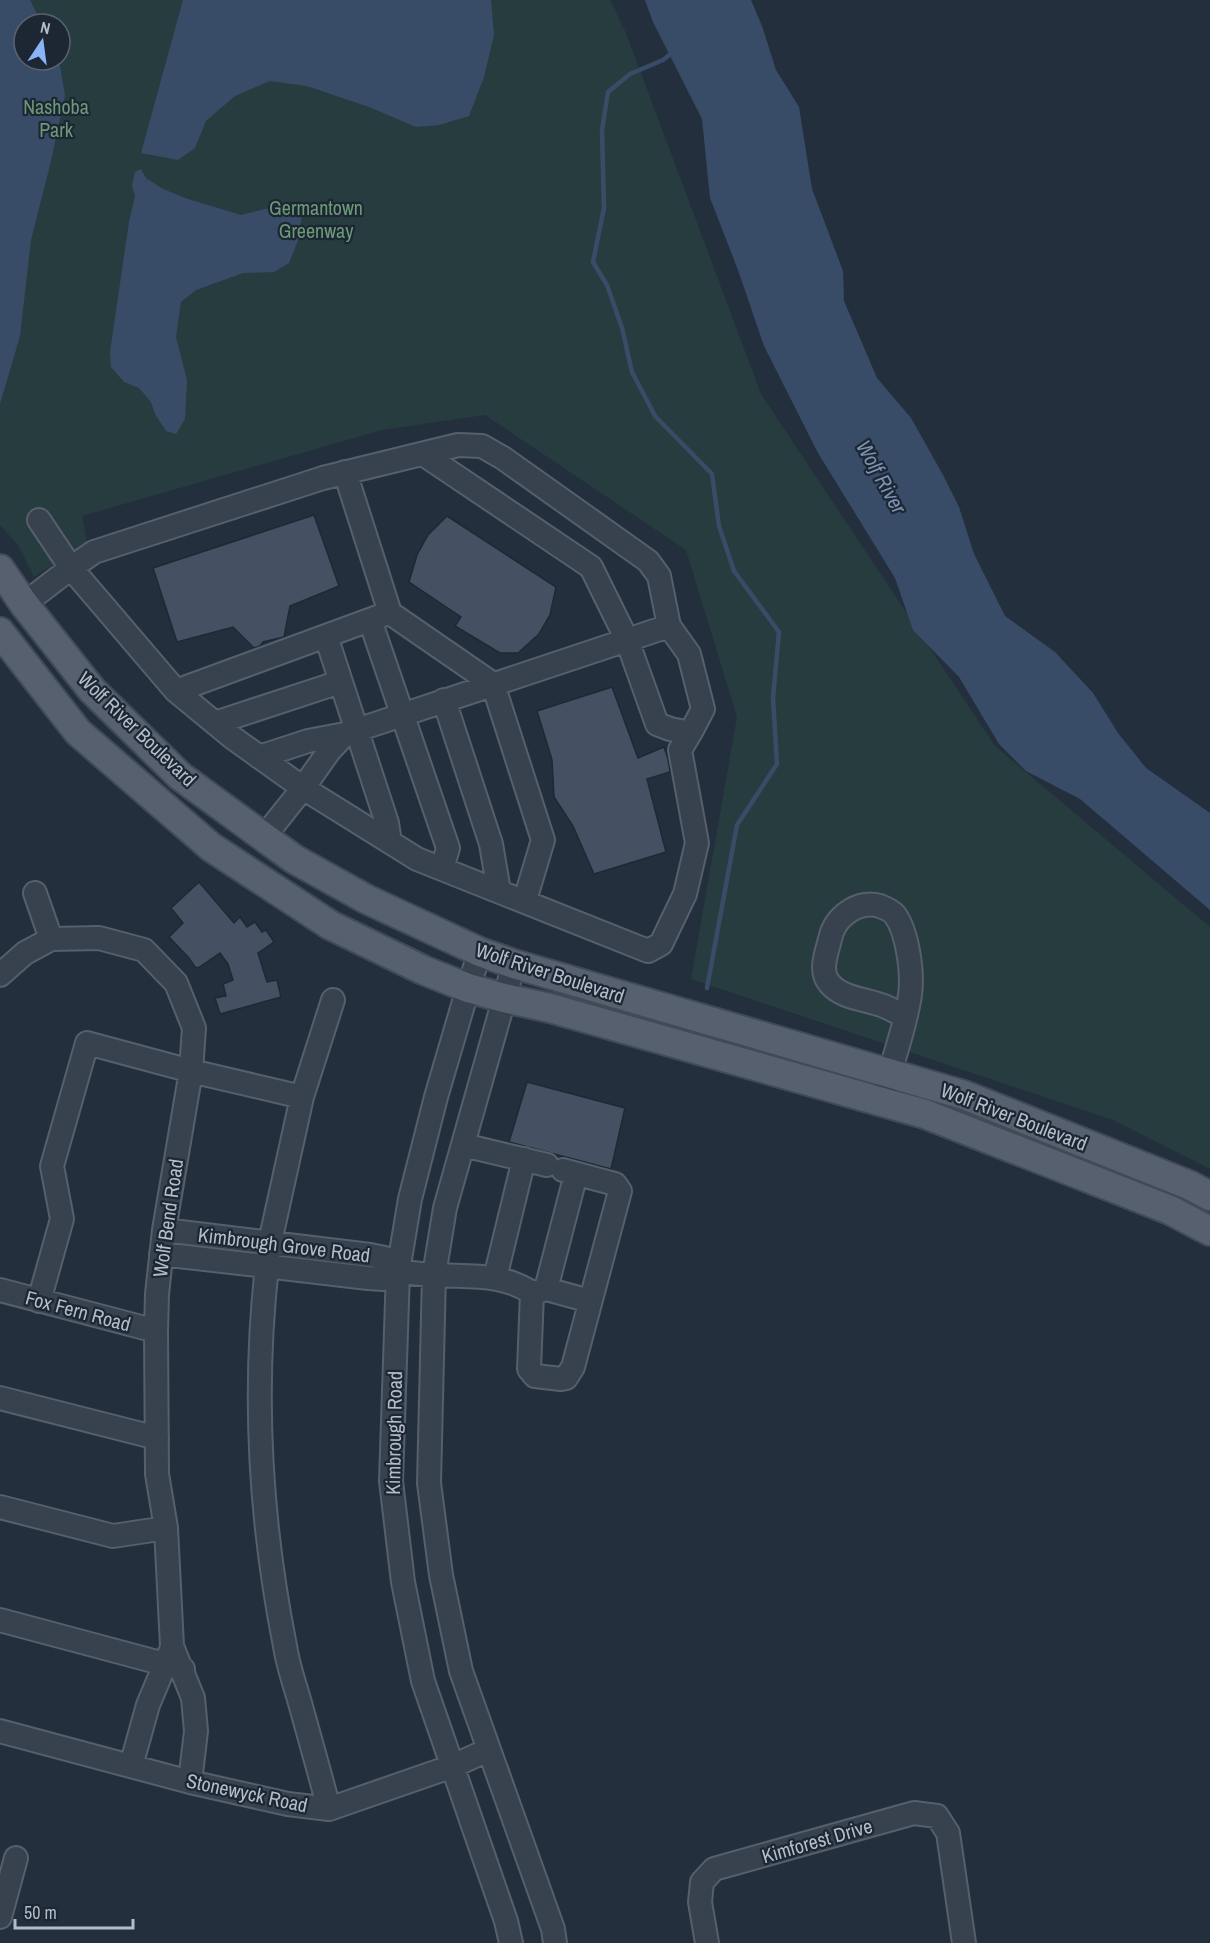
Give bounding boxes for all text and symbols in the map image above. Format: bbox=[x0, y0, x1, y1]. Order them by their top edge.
north arrow bbox=[12, 12, 72, 72]
text: N bbox=[38, 16, 52, 39]
park label: Nashoba Park bbox=[23, 93, 89, 143]
park label: Germantown Greenway bbox=[269, 194, 363, 244]
water label: Wolf River bbox=[849, 435, 914, 520]
street label: Wolf River Boulevard bbox=[72, 665, 202, 792]
street label: Wolf River Boulevard bbox=[472, 936, 628, 1009]
street label: Wolf River Boulevard bbox=[937, 1076, 1091, 1157]
street label: Wolf Bend Road bbox=[146, 1157, 189, 1279]
street label: Kimbrough Grove Road bbox=[196, 1221, 372, 1268]
street label: Fox Fern Road bbox=[23, 1284, 134, 1338]
street label: Kimbrough Road bbox=[379, 1371, 408, 1495]
street label: Stonewyck Road bbox=[184, 1767, 310, 1819]
street label: Kimforest Drive bbox=[758, 1812, 875, 1869]
scale bar bbox=[15, 1892, 134, 1930]
text: 50 m bbox=[24, 1900, 57, 1925]

